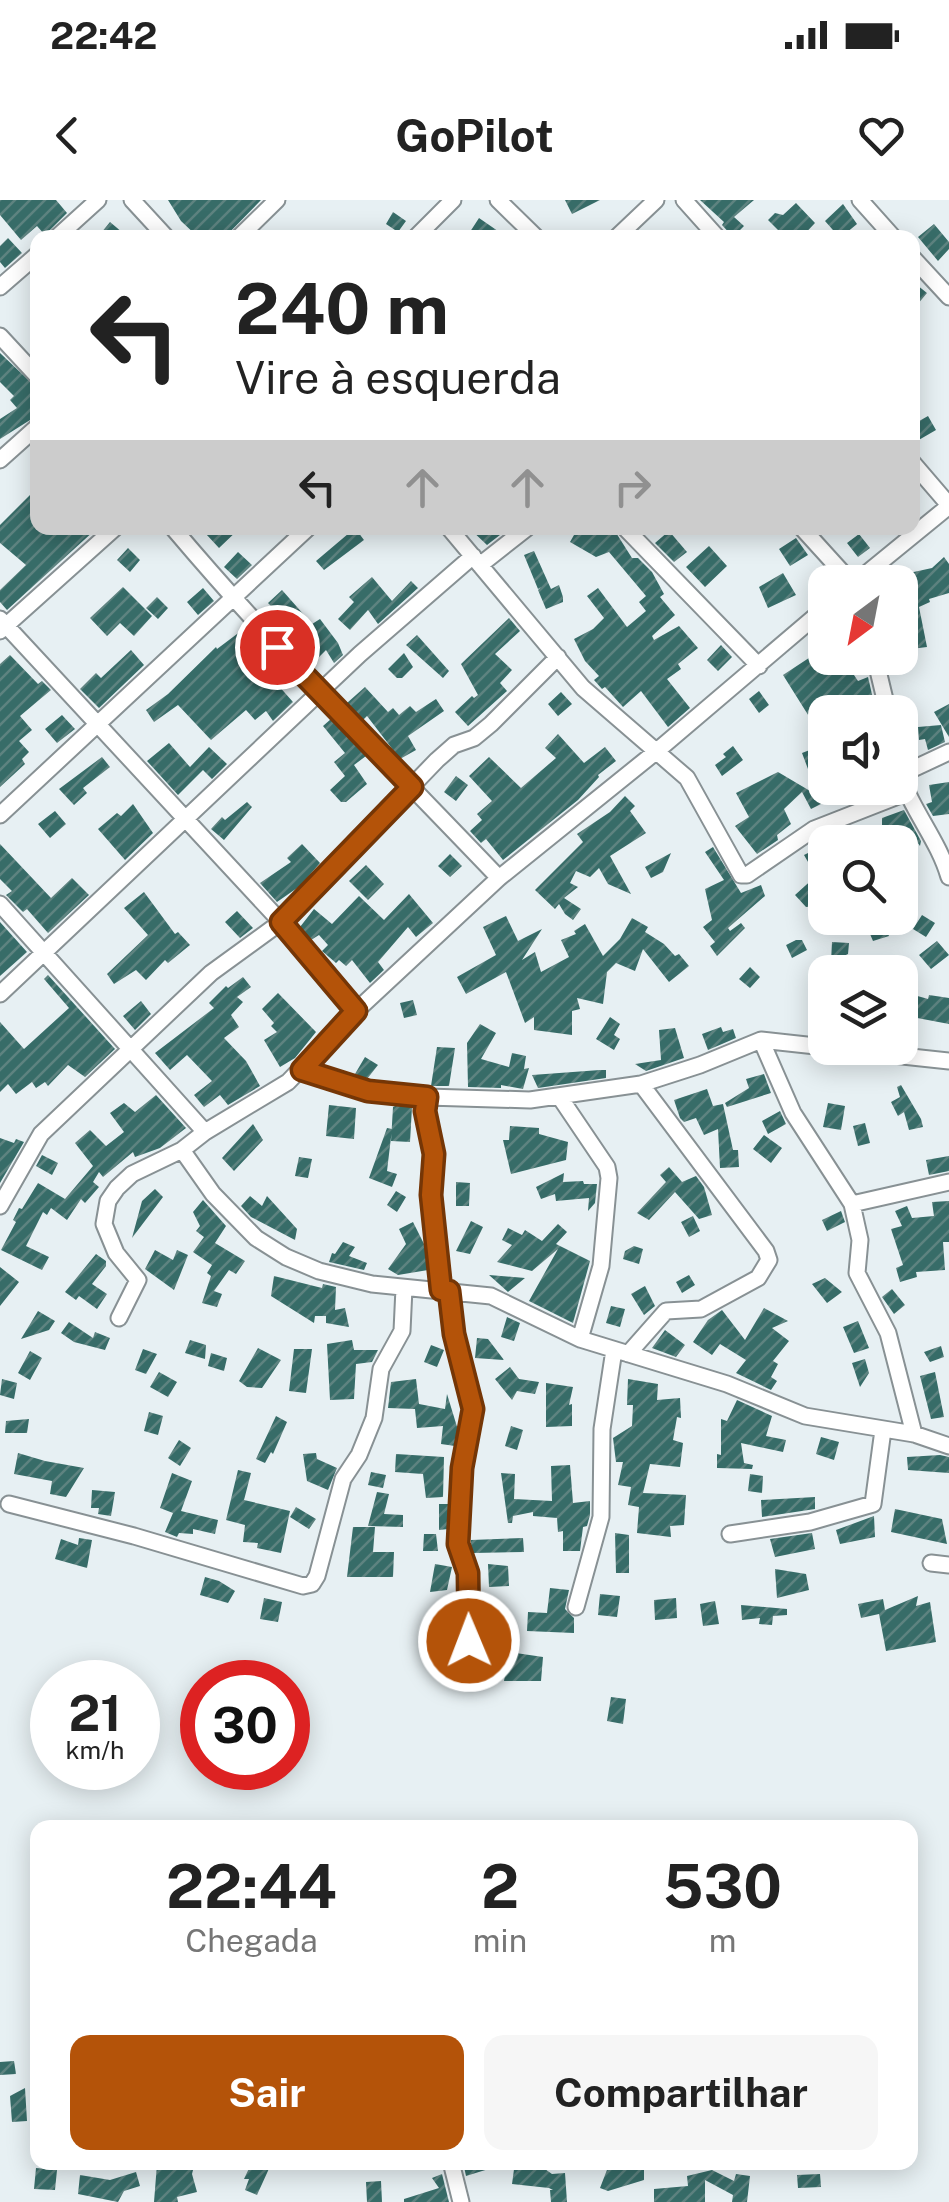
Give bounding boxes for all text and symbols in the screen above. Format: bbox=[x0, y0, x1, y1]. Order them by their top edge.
text: 22:42 bbox=[50, 13, 157, 58]
icon: back bbox=[40, 108, 95, 163]
icon: heart bbox=[854, 108, 909, 163]
text: GoPilot bbox=[395, 109, 554, 162]
text: 240 m bbox=[235, 267, 449, 350]
icon: left bbox=[70, 270, 200, 400]
text: Vire à esquerda bbox=[235, 351, 561, 404]
icon: left bbox=[290, 460, 345, 515]
icon: ahead bbox=[395, 460, 450, 515]
icon: ahead bbox=[500, 460, 555, 515]
icon: right bbox=[605, 460, 660, 515]
north arrow bbox=[808, 565, 918, 675]
map controls bbox=[808, 565, 918, 1065]
pin bbox=[235, 605, 320, 690]
icon: arrive bbox=[250, 620, 305, 675]
button: sound bbox=[808, 695, 918, 805]
button: search bbox=[808, 825, 918, 935]
button: layers bbox=[808, 955, 918, 1065]
position arrow bbox=[417, 1589, 521, 1693]
speed limit sign: 30 bbox=[180, 1660, 310, 1790]
text: 21 bbox=[68, 1683, 122, 1742]
text: km/h bbox=[66, 1735, 124, 1765]
text: 22:44 bbox=[166, 1851, 337, 1922]
text: 2 bbox=[481, 1851, 519, 1922]
text: 530 bbox=[663, 1851, 782, 1922]
text: Chegada bbox=[185, 1922, 318, 1959]
text: min bbox=[473, 1922, 527, 1959]
text: m bbox=[709, 1922, 736, 1959]
button: Sair bbox=[70, 2035, 464, 2150]
button: Compartilhar bbox=[484, 2035, 878, 2150]

